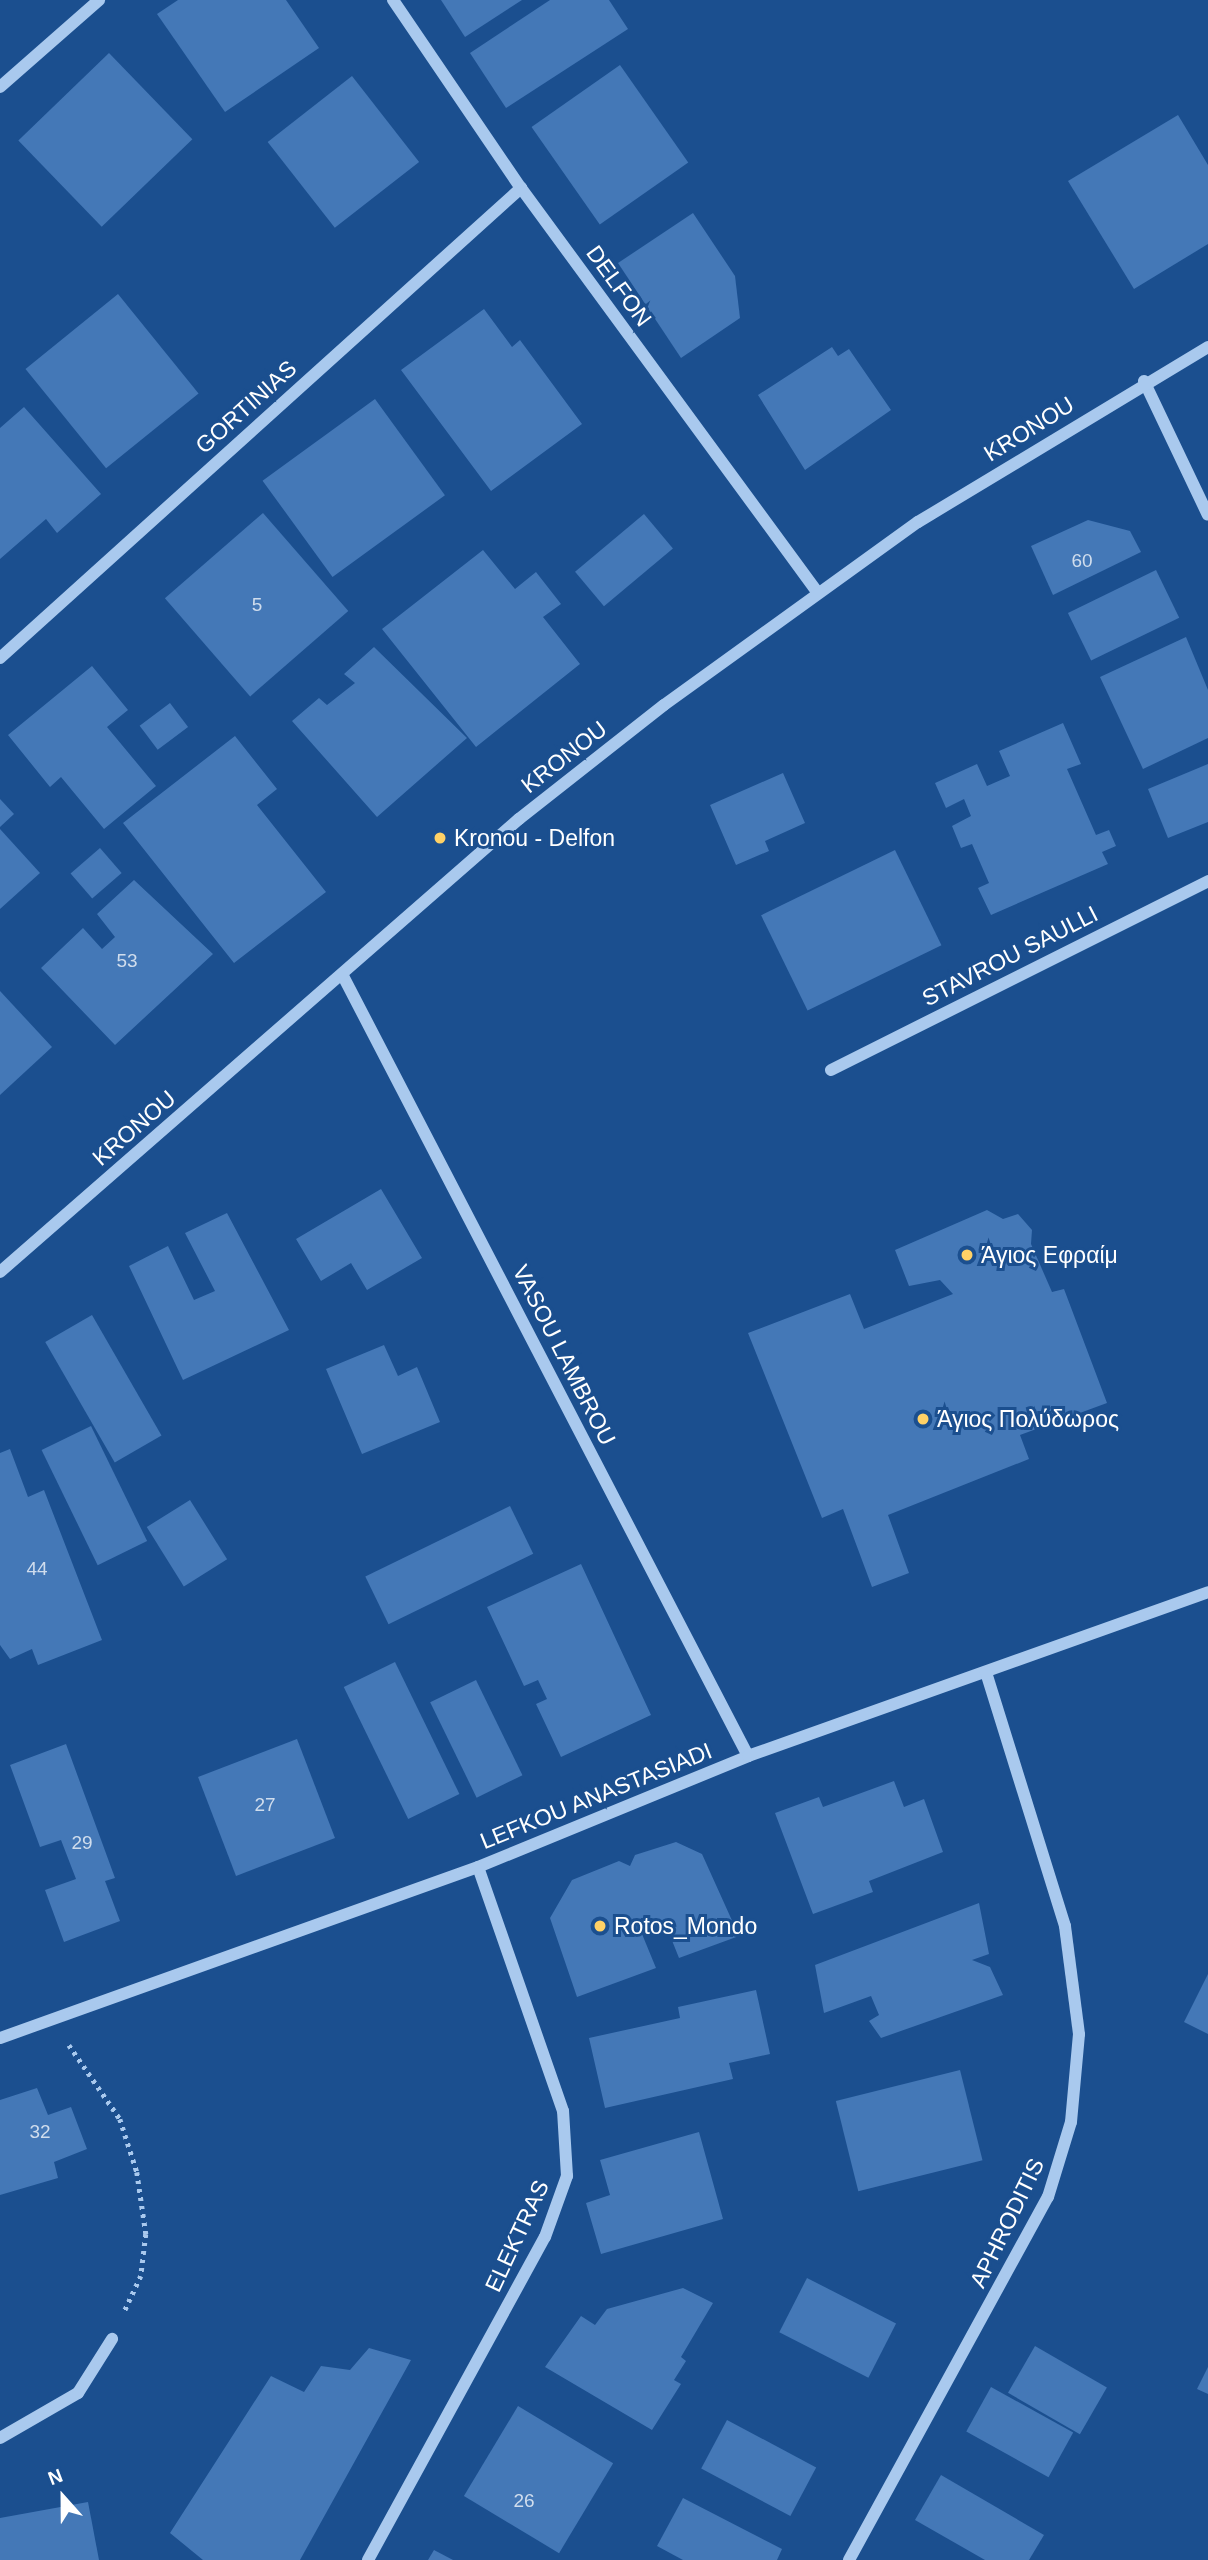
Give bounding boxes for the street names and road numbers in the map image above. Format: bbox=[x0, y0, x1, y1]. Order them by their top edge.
street label: DELFON bbox=[580, 240, 658, 332]
street label: GORTINIAS bbox=[190, 355, 302, 459]
street label: KRONOU bbox=[979, 391, 1079, 467]
street label: KRONOU bbox=[516, 715, 612, 799]
street label: STAVROU SAULLI bbox=[918, 900, 1102, 1012]
street label: KRONOU bbox=[87, 1084, 181, 1172]
street label: VASOU LAMBROU bbox=[507, 1260, 621, 1450]
street label: LEFKOU ANASTASIADI bbox=[475, 1737, 717, 1855]
street label: APHRODITIS bbox=[964, 2154, 1050, 2292]
street label: ELEKTRAS bbox=[479, 2176, 555, 2296]

